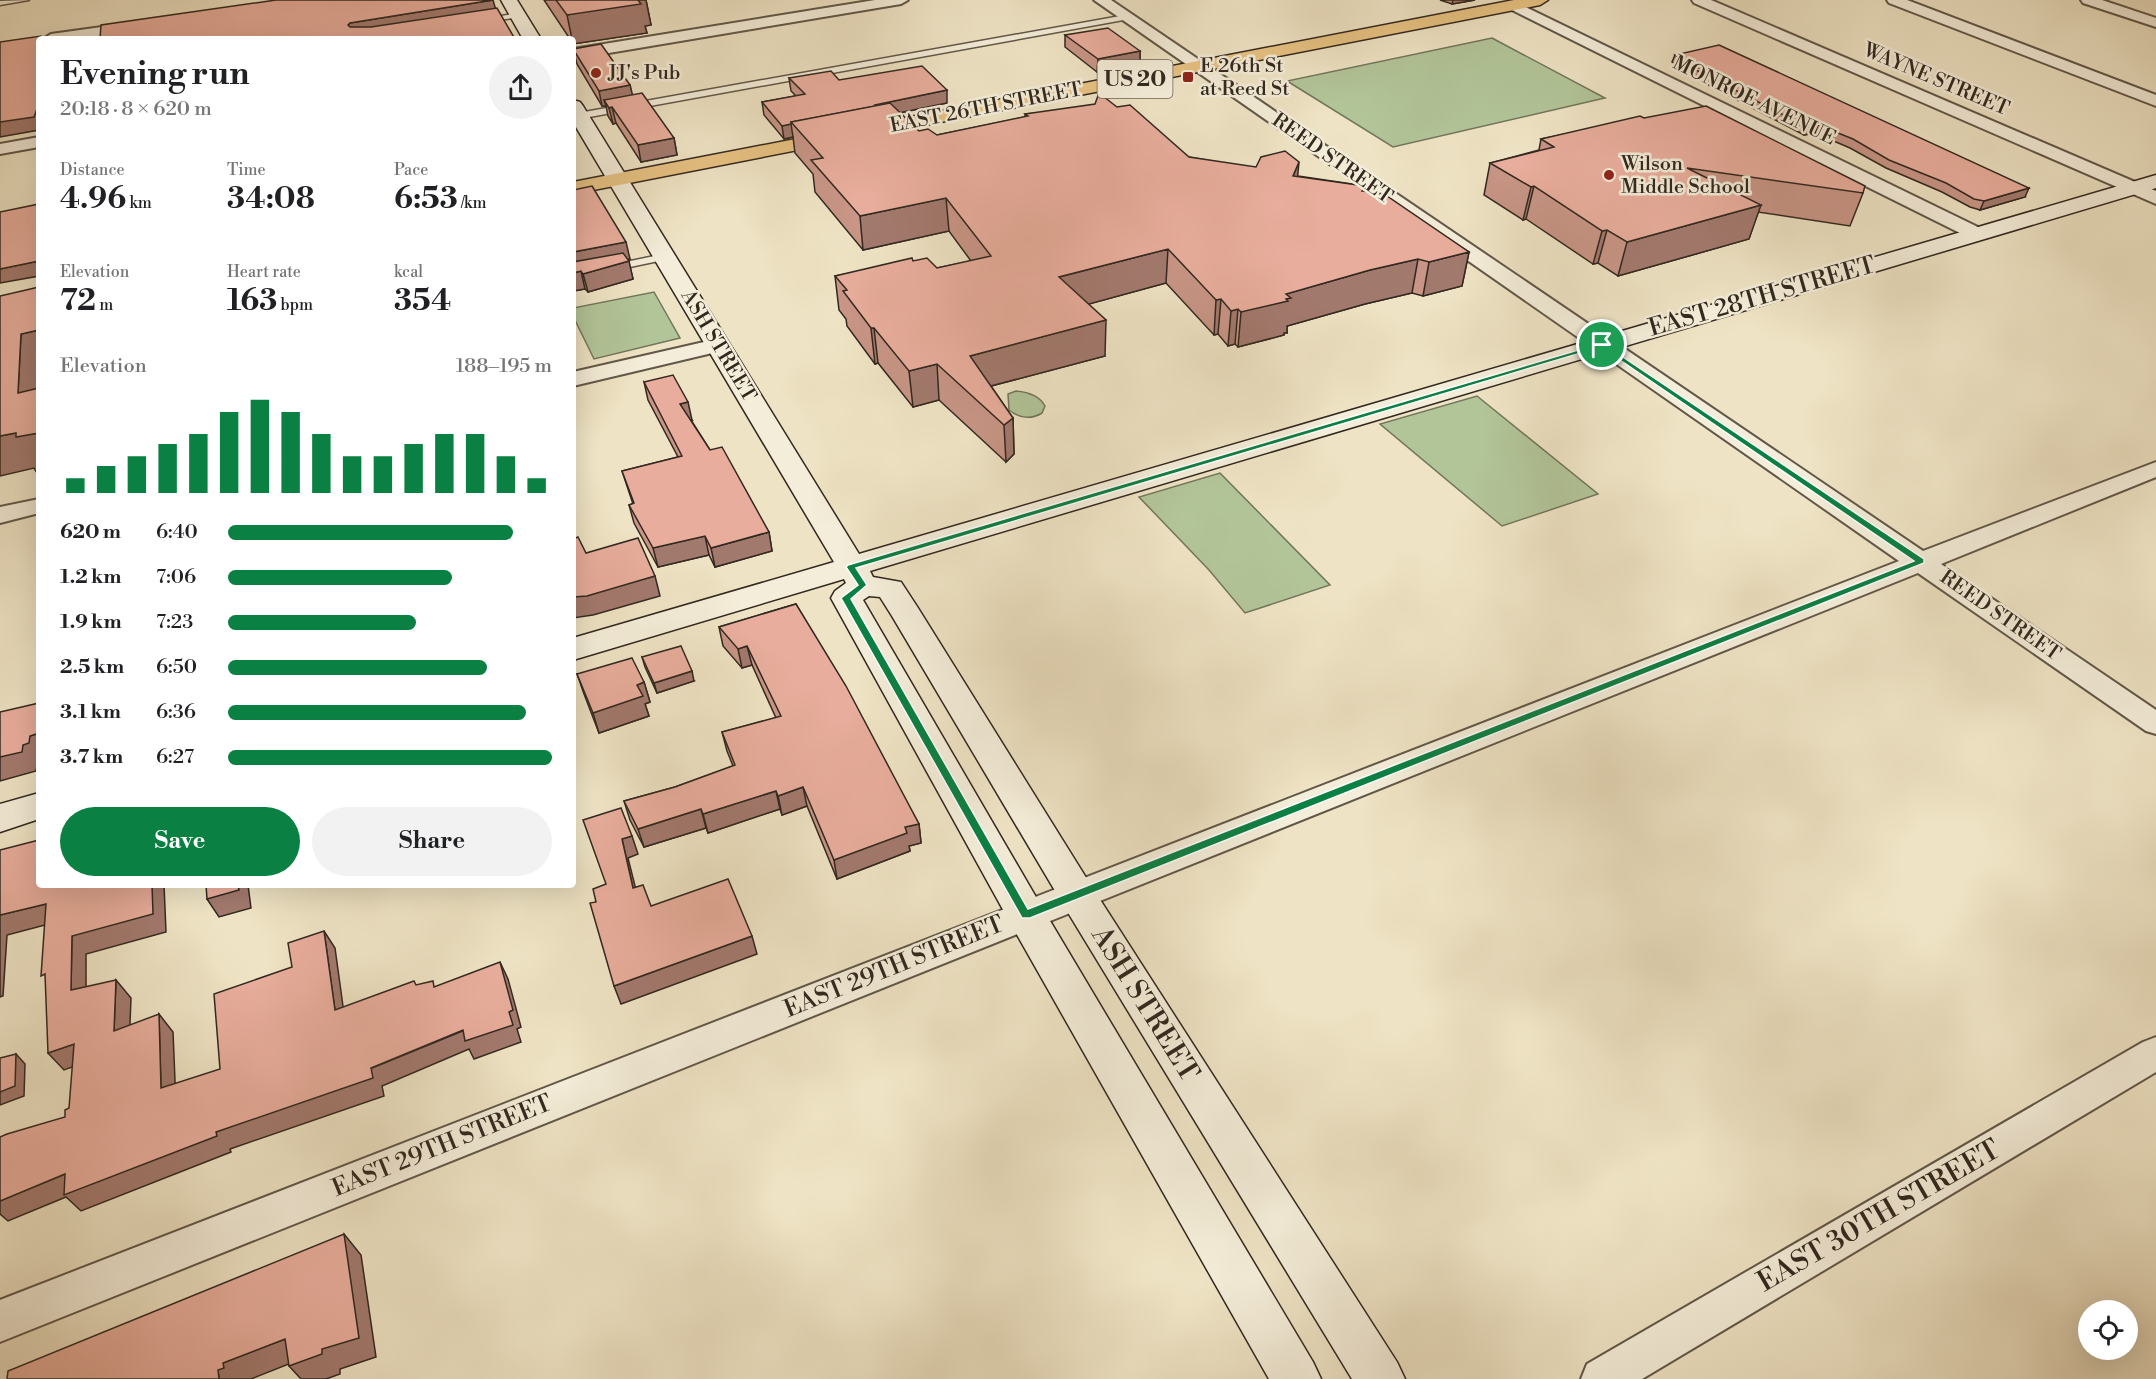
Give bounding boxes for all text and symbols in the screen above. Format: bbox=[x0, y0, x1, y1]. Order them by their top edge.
street label: WAYNE STREET bbox=[1858, 38, 2013, 122]
street label: MONROE AVENUE bbox=[1668, 51, 1840, 151]
text: Evening run bbox=[60, 54, 249, 95]
place label: E 26th St at Reed St bbox=[1200, 54, 1289, 102]
button: share bbox=[489, 56, 552, 119]
road number: US 20 bbox=[1098, 60, 1172, 98]
place label: JJ's Pub bbox=[607, 61, 680, 86]
marker: JJ's Pub bbox=[589, 66, 603, 80]
marker: E 26th St at Reed St bbox=[1181, 70, 1195, 84]
street label: EAST 26TH STREET bbox=[888, 77, 1084, 139]
text: 20:18 · 8 × 620 m bbox=[60, 97, 212, 122]
street label: REED STREET bbox=[1267, 108, 1397, 210]
place label: Wilson Middle School bbox=[1620, 152, 1750, 200]
text: Distance bbox=[60, 160, 125, 180]
text: Time bbox=[227, 160, 266, 180]
text: Pace bbox=[394, 160, 428, 180]
marker: Wilson Middle School bbox=[1602, 168, 1616, 182]
text: 4.96 bbox=[60, 180, 126, 218]
text: 34:08 bbox=[227, 180, 315, 218]
text: 6:53 bbox=[394, 180, 458, 218]
text: km bbox=[126, 193, 152, 213]
text: /km bbox=[458, 193, 487, 213]
street label: EAST 28TH STREET bbox=[1645, 250, 1879, 344]
text: Elevation bbox=[60, 262, 129, 282]
text: Heart rate bbox=[227, 262, 301, 282]
text: kcal bbox=[394, 262, 423, 282]
text: 72 bbox=[60, 282, 96, 320]
text: 163 bbox=[227, 282, 277, 320]
text: 354 bbox=[394, 282, 451, 320]
street label: ASH STREET bbox=[674, 285, 761, 406]
text: m bbox=[96, 295, 113, 315]
text: bpm bbox=[277, 295, 313, 315]
pin bbox=[1576, 319, 1627, 370]
icon: arrive bbox=[1585, 328, 1618, 361]
text: Elevation bbox=[60, 354, 147, 379]
text: 188–195 m bbox=[456, 354, 552, 379]
text: 620 m bbox=[60, 520, 121, 545]
text: 6:40 bbox=[156, 520, 198, 545]
text: 1.2 km bbox=[60, 565, 122, 590]
text: 7:06 bbox=[156, 565, 196, 590]
street label: REED STREET bbox=[1935, 565, 2065, 667]
text: 1.9 km bbox=[60, 610, 122, 635]
text: 7:23 bbox=[156, 610, 193, 635]
text: 2.5 km bbox=[60, 655, 124, 680]
text: 6:50 bbox=[156, 655, 197, 680]
text: 3.1 km bbox=[60, 700, 121, 725]
text: 6:36 bbox=[156, 700, 196, 725]
text: 3.7 km bbox=[60, 745, 123, 770]
text: 6:27 bbox=[156, 745, 194, 770]
button: Save bbox=[60, 807, 300, 876]
button: Share bbox=[312, 807, 552, 876]
street label: EAST 29TH STREET bbox=[780, 909, 1008, 1025]
street label: ASH STREET bbox=[1083, 919, 1207, 1088]
street label: EAST 29TH STREET bbox=[328, 1088, 556, 1204]
street label: EAST 30TH STREET bbox=[1751, 1132, 2007, 1300]
map controls bbox=[2078, 1300, 2138, 1360]
button: locate bbox=[2078, 1300, 2138, 1360]

